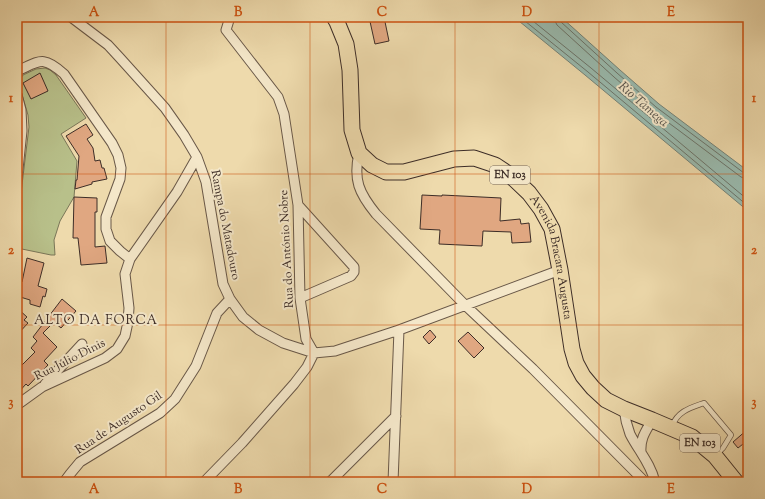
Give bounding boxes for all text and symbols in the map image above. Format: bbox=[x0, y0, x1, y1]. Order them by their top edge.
text: A bbox=[89, 4, 100, 22]
text: B bbox=[234, 4, 243, 22]
text: C bbox=[377, 4, 387, 22]
text: D bbox=[522, 4, 532, 22]
text: E bbox=[667, 4, 675, 22]
water label: Rio Tâmega bbox=[614, 78, 672, 132]
text: 1 bbox=[9, 90, 14, 108]
text: 1 bbox=[752, 90, 757, 108]
road number: EN 103 bbox=[490, 166, 530, 184]
street label: Rampa do Matadouro bbox=[206, 169, 245, 282]
street label: Rua do António Nobre bbox=[275, 189, 299, 309]
street label: Avenida Bracara Augusta bbox=[525, 191, 577, 321]
text: 2 bbox=[8, 242, 15, 260]
text: 2 bbox=[751, 242, 758, 260]
district label: ALTO DA FORCA bbox=[34, 312, 158, 330]
street label: Rua Júlio Dinis bbox=[31, 334, 109, 386]
street label: Rua de Augusto Gil bbox=[72, 387, 167, 459]
text: 3 bbox=[8, 394, 14, 412]
text: 3 bbox=[751, 394, 757, 412]
road number: EN 103 bbox=[680, 434, 720, 452]
text: A bbox=[89, 481, 100, 499]
text: B bbox=[234, 481, 243, 499]
text: C bbox=[377, 481, 387, 499]
text: D bbox=[522, 481, 532, 499]
text: E bbox=[667, 481, 675, 499]

